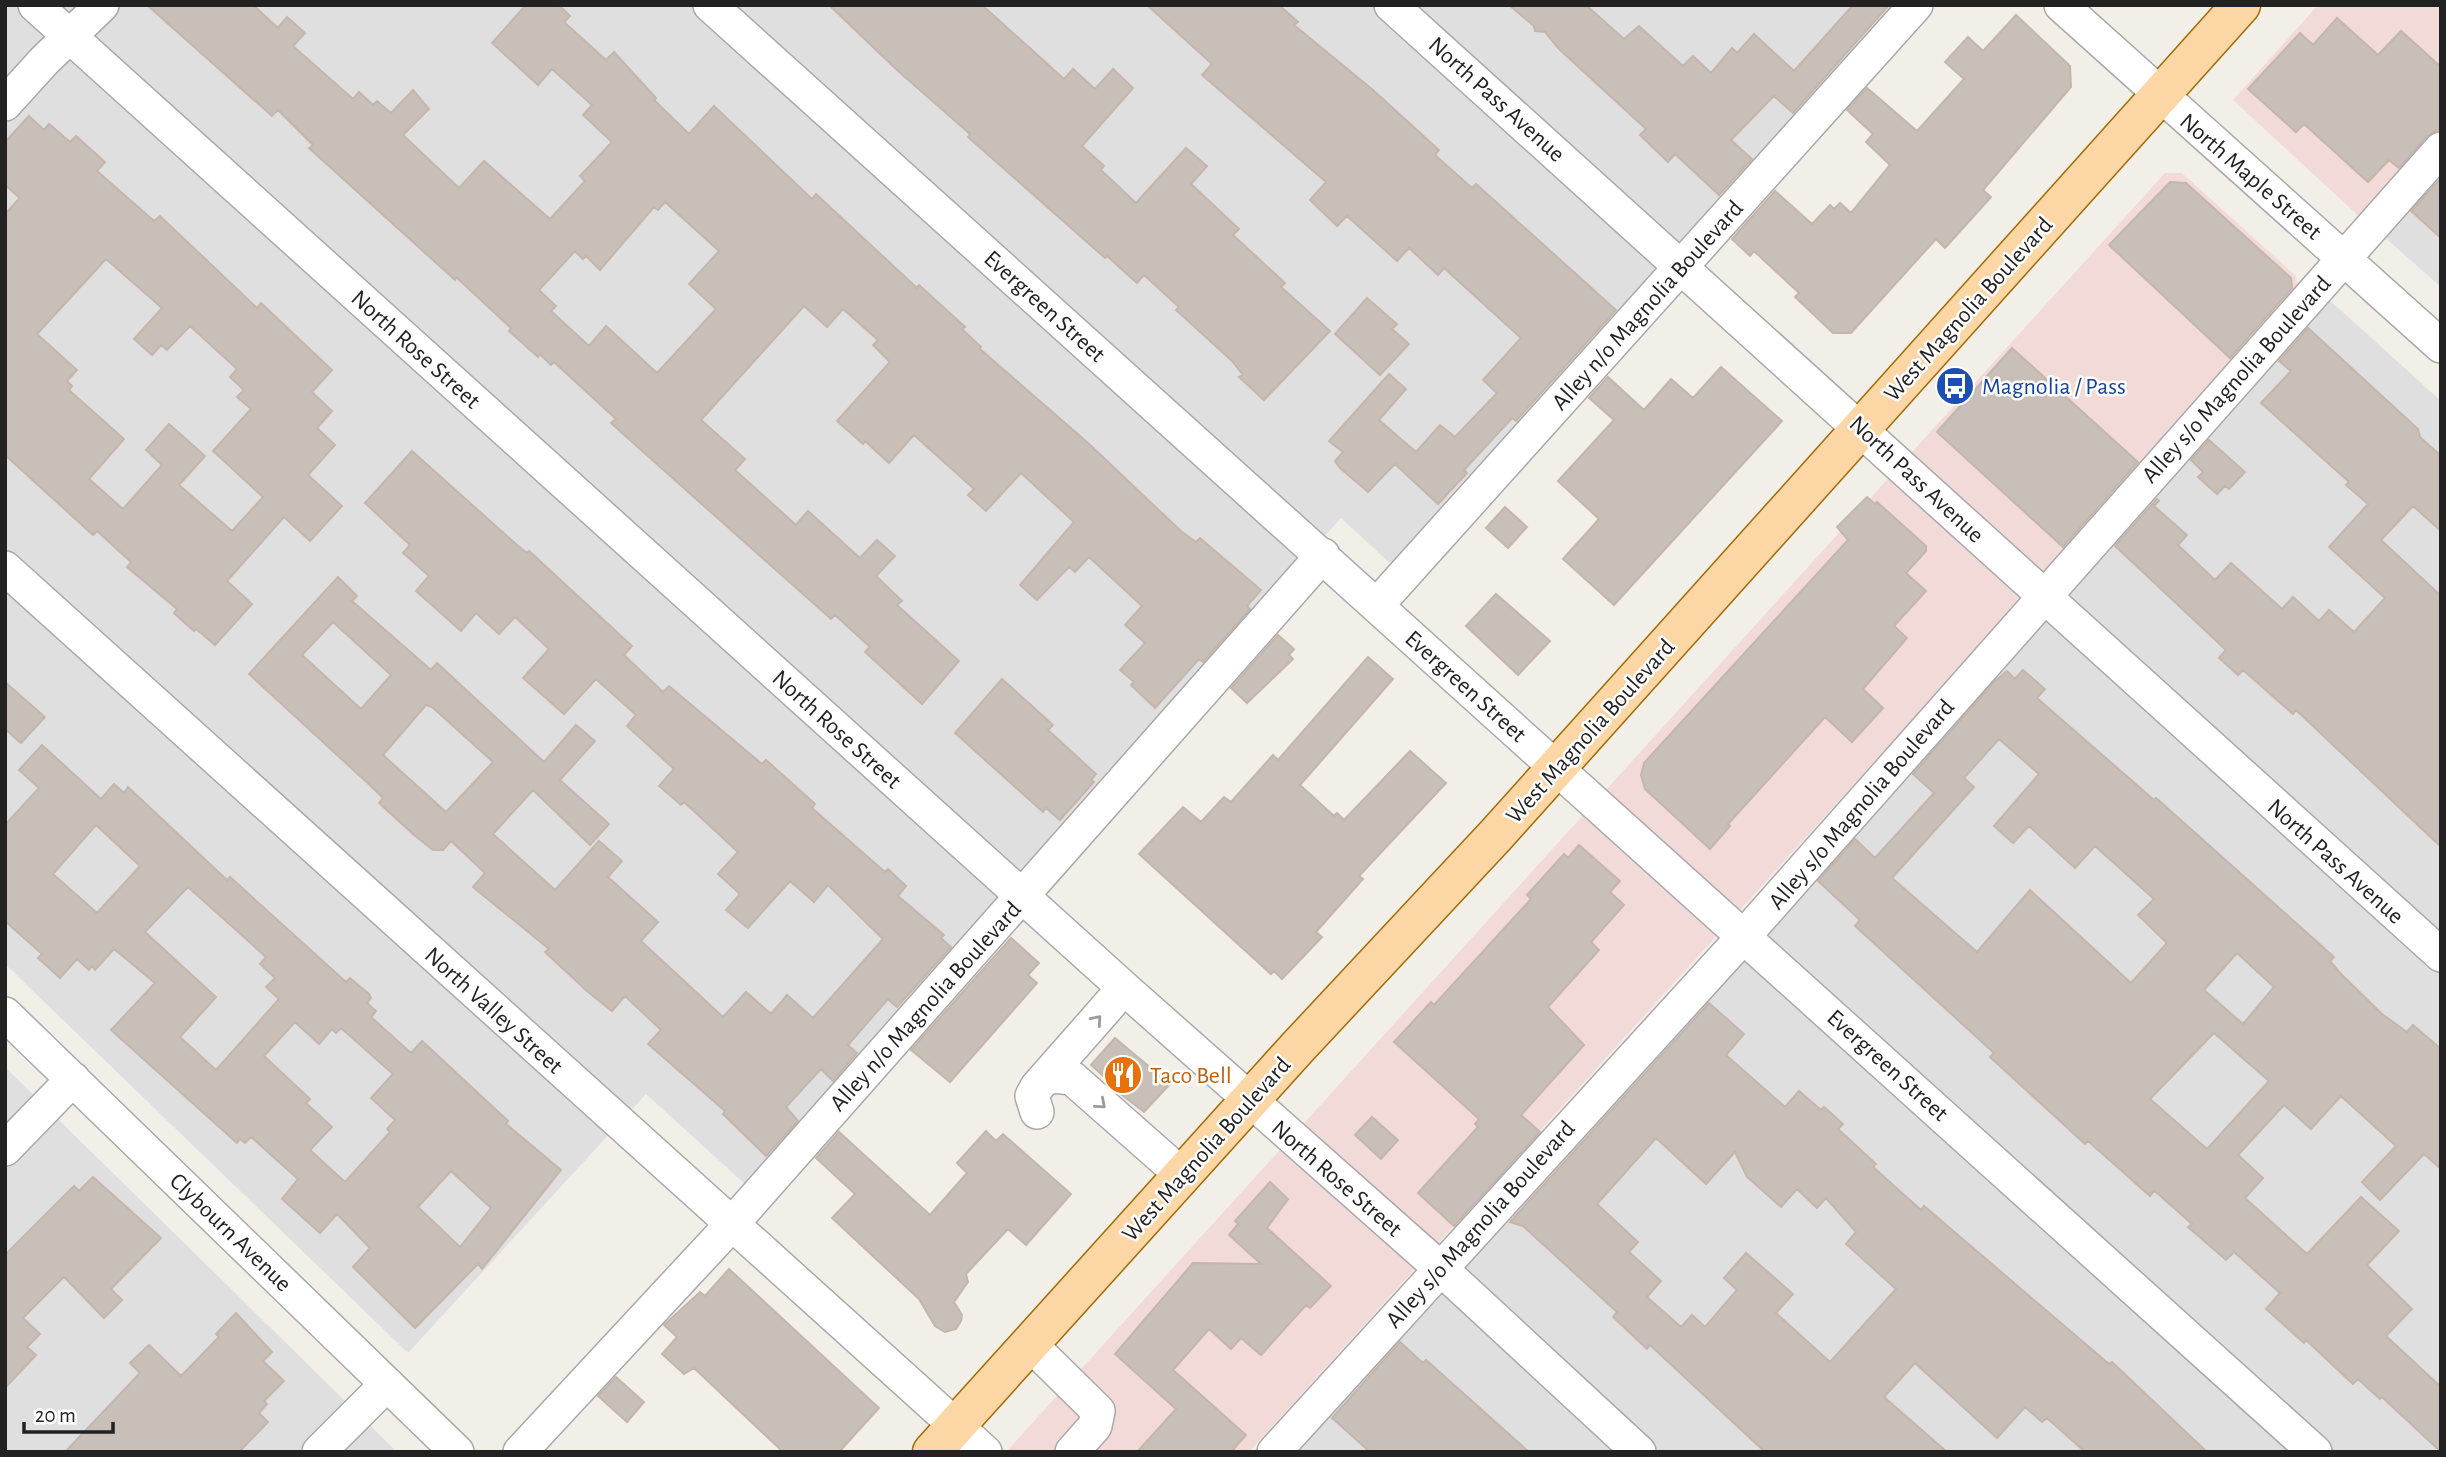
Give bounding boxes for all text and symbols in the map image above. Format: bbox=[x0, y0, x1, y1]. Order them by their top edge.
street label: North Pass Avenue bbox=[1424, 33, 1569, 167]
street label: North Maple Street bbox=[2175, 109, 2326, 245]
street label: Alley n/o Magnolia Boulevard bbox=[1548, 196, 1748, 415]
street label: West Magnolia Boulevard bbox=[1880, 213, 2058, 406]
street label: Evergreen Street bbox=[979, 246, 1110, 367]
street label: Alley s/o Magnolia Boulevard bbox=[2138, 272, 2336, 488]
street label: North Rose Street bbox=[346, 286, 485, 414]
bus stop icon: Magnolia / Pass bbox=[1934, 365, 1976, 407]
place label: Magnolia / Pass bbox=[1982, 375, 2126, 399]
street label: North Pass Avenue bbox=[1845, 412, 1988, 548]
street label: Evergreen Street bbox=[1400, 626, 1531, 747]
street label: West Magnolia Boulevard bbox=[1502, 635, 1680, 828]
street label: North Rose Street bbox=[767, 666, 906, 794]
street label: Alley s/o Magnolia Boulevard bbox=[1764, 695, 1959, 914]
street label: North Pass Avenue bbox=[2263, 795, 2408, 929]
street label: Alley n/o Magnolia Boulevard bbox=[826, 897, 1026, 1116]
street label: North Valley Street bbox=[420, 943, 567, 1079]
street label: Evergreen Street bbox=[1822, 1005, 1953, 1126]
one-way arrow bbox=[1088, 1015, 1101, 1028]
street label: West Magnolia Boulevard bbox=[1118, 1053, 1296, 1246]
restaurant icon: Taco Bell bbox=[1102, 1054, 1144, 1096]
place label: Taco Bell bbox=[1150, 1064, 1232, 1088]
one-way arrow bbox=[1093, 1096, 1106, 1108]
street label: North Rose Street bbox=[1267, 1116, 1406, 1242]
street label: Alley s/o Magnolia Boulevard bbox=[1382, 1117, 1580, 1333]
street label: Clybourn Avenue bbox=[165, 1169, 296, 1297]
scale bar bbox=[24, 1390, 114, 1434]
text: 20 m bbox=[35, 1405, 76, 1426]

